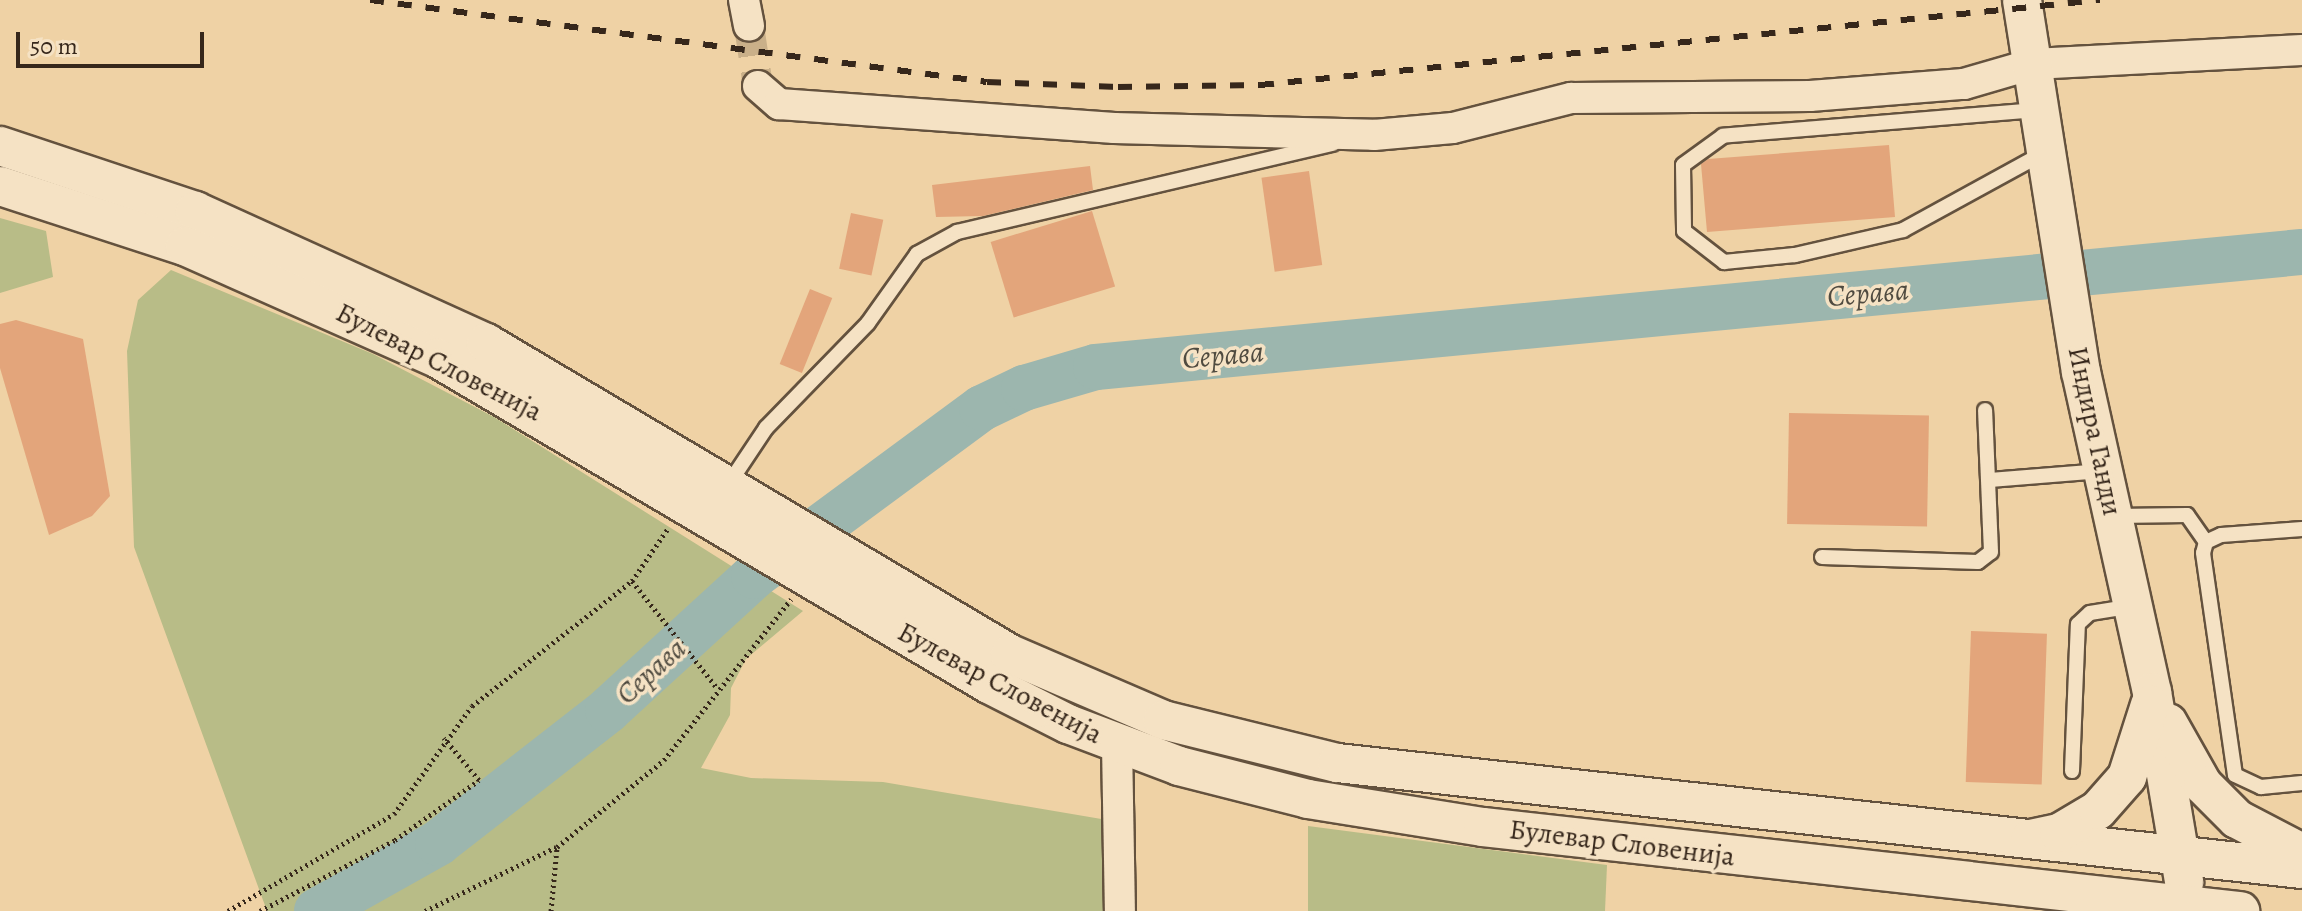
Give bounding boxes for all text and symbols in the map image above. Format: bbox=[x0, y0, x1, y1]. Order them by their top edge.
scale bar bbox=[20, 16, 208, 66]
text: 50 m bbox=[30, 30, 78, 62]
water label: Серава bbox=[1826, 272, 1910, 314]
street label: Булевар Словенија bbox=[330, 296, 548, 428]
water label: Серава bbox=[1181, 334, 1265, 376]
street label: Индира Ганди bbox=[2061, 343, 2129, 519]
street label: Булевар Словенија bbox=[892, 615, 1108, 751]
water label: Серава bbox=[609, 630, 693, 712]
street label: Булевар Словенија bbox=[1507, 813, 1737, 873]

